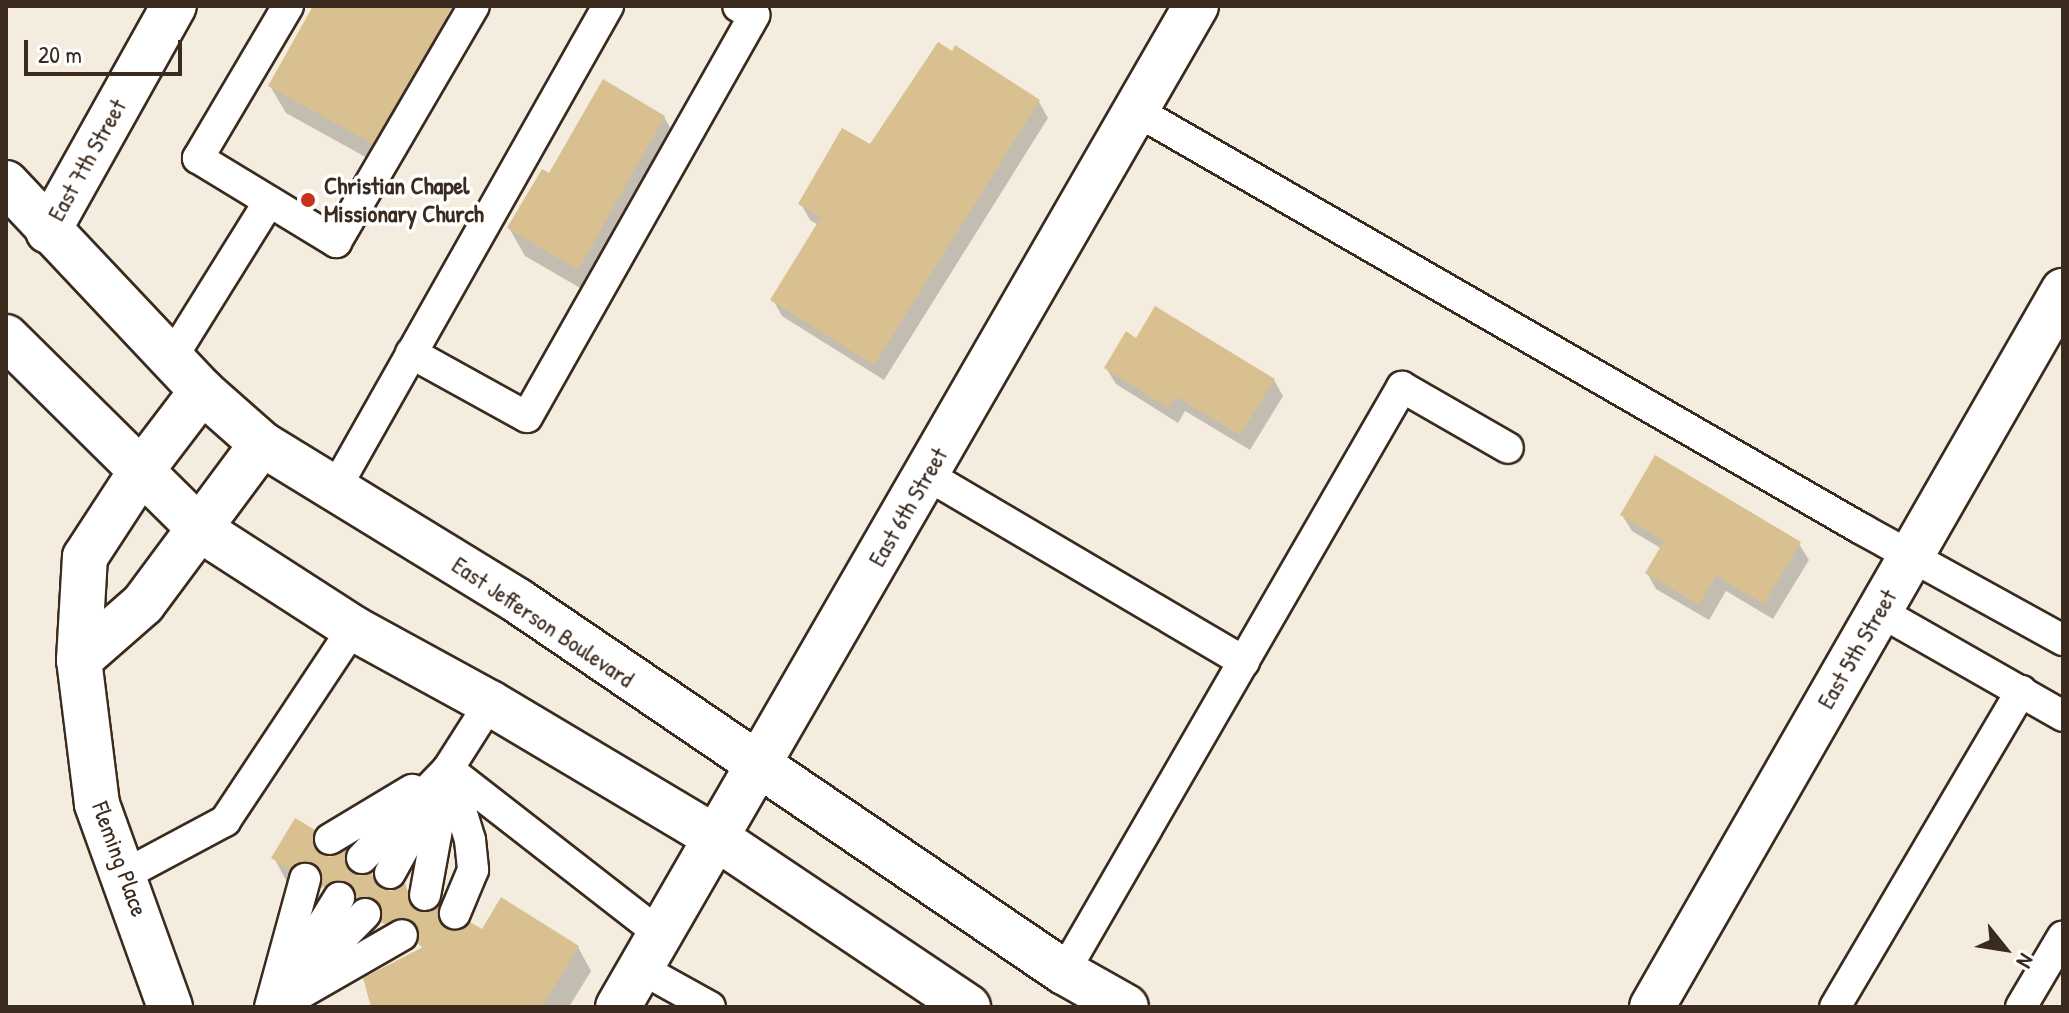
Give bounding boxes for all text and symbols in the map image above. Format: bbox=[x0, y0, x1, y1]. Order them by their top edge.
scale bar bbox=[28, 24, 186, 74]
text: 20 m bbox=[38, 38, 82, 70]
street label: East 7th Street bbox=[42, 94, 132, 226]
place label: Christian Chapel Missionary Church bbox=[324, 172, 484, 228]
marker: Christian Chapel Missionary Church bbox=[299, 191, 317, 209]
street label: East 6th Street bbox=[862, 442, 954, 572]
street label: East Jefferson Boulevard bbox=[447, 550, 639, 694]
street label: East 5th Street bbox=[1811, 584, 1903, 714]
street label: Fleming Place bbox=[86, 798, 154, 920]
north arrow bbox=[1965, 909, 2045, 989]
text: N bbox=[2010, 948, 2042, 974]

